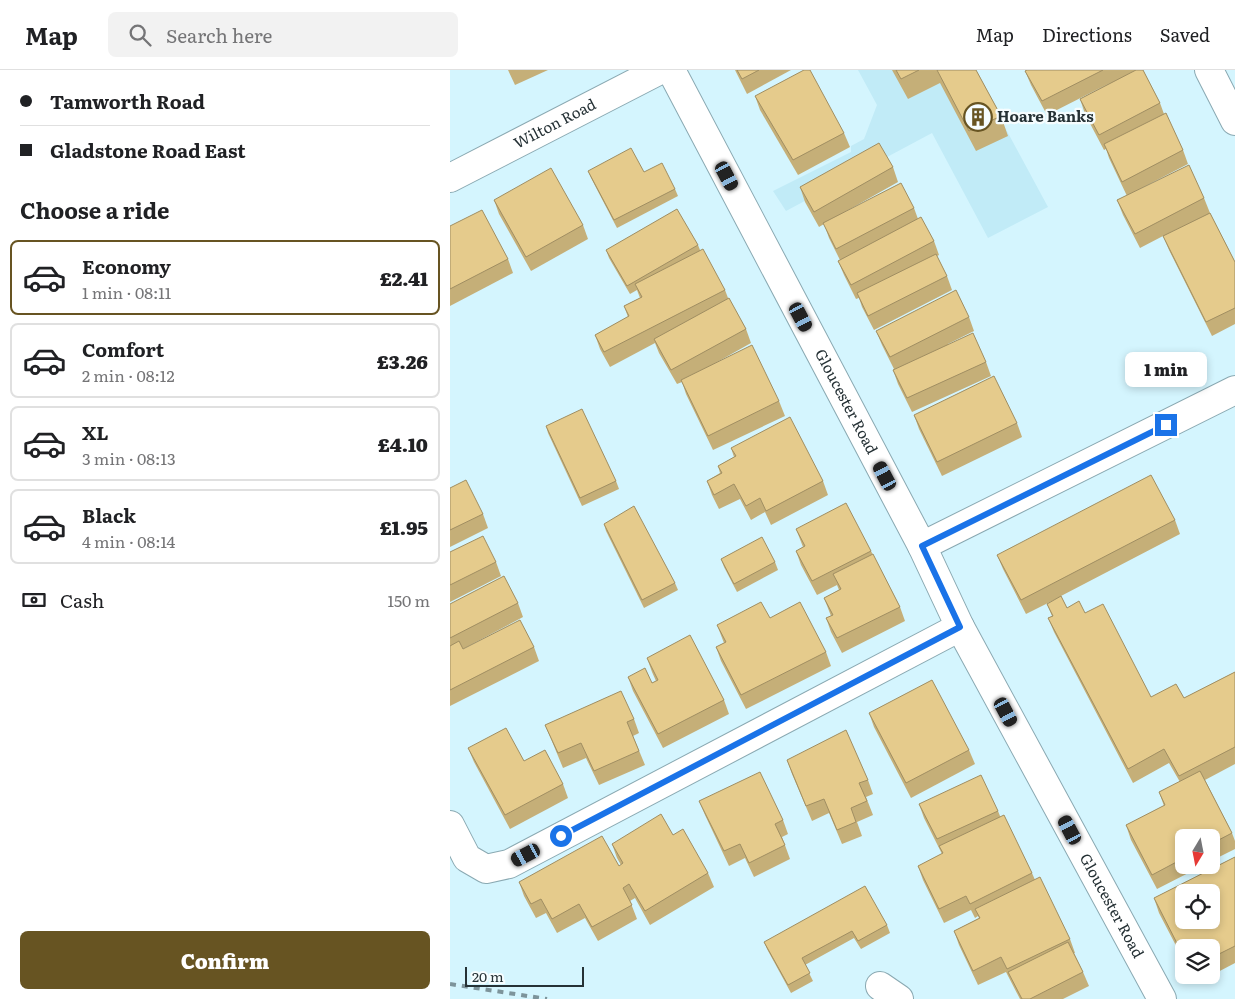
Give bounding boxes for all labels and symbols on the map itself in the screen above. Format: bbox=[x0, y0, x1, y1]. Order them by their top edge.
street label: Wilton Road bbox=[509, 92, 600, 154]
building icon: Hoare Banks bbox=[963, 102, 993, 132]
place label: Hoare Banks bbox=[997, 104, 1094, 127]
car bbox=[713, 159, 740, 193]
car bbox=[787, 300, 814, 334]
street label: Gloucester Road bbox=[810, 344, 885, 458]
callout: 1 min bbox=[1125, 352, 1207, 388]
route end bbox=[1155, 414, 1177, 436]
car bbox=[871, 459, 898, 493]
car bbox=[992, 695, 1019, 729]
car bbox=[1056, 813, 1083, 847]
route start bbox=[550, 825, 572, 847]
north arrow bbox=[1175, 829, 1220, 874]
car bbox=[509, 841, 542, 869]
street label: Gloucester Road bbox=[1075, 849, 1151, 962]
scale bar bbox=[465, 964, 584, 987]

